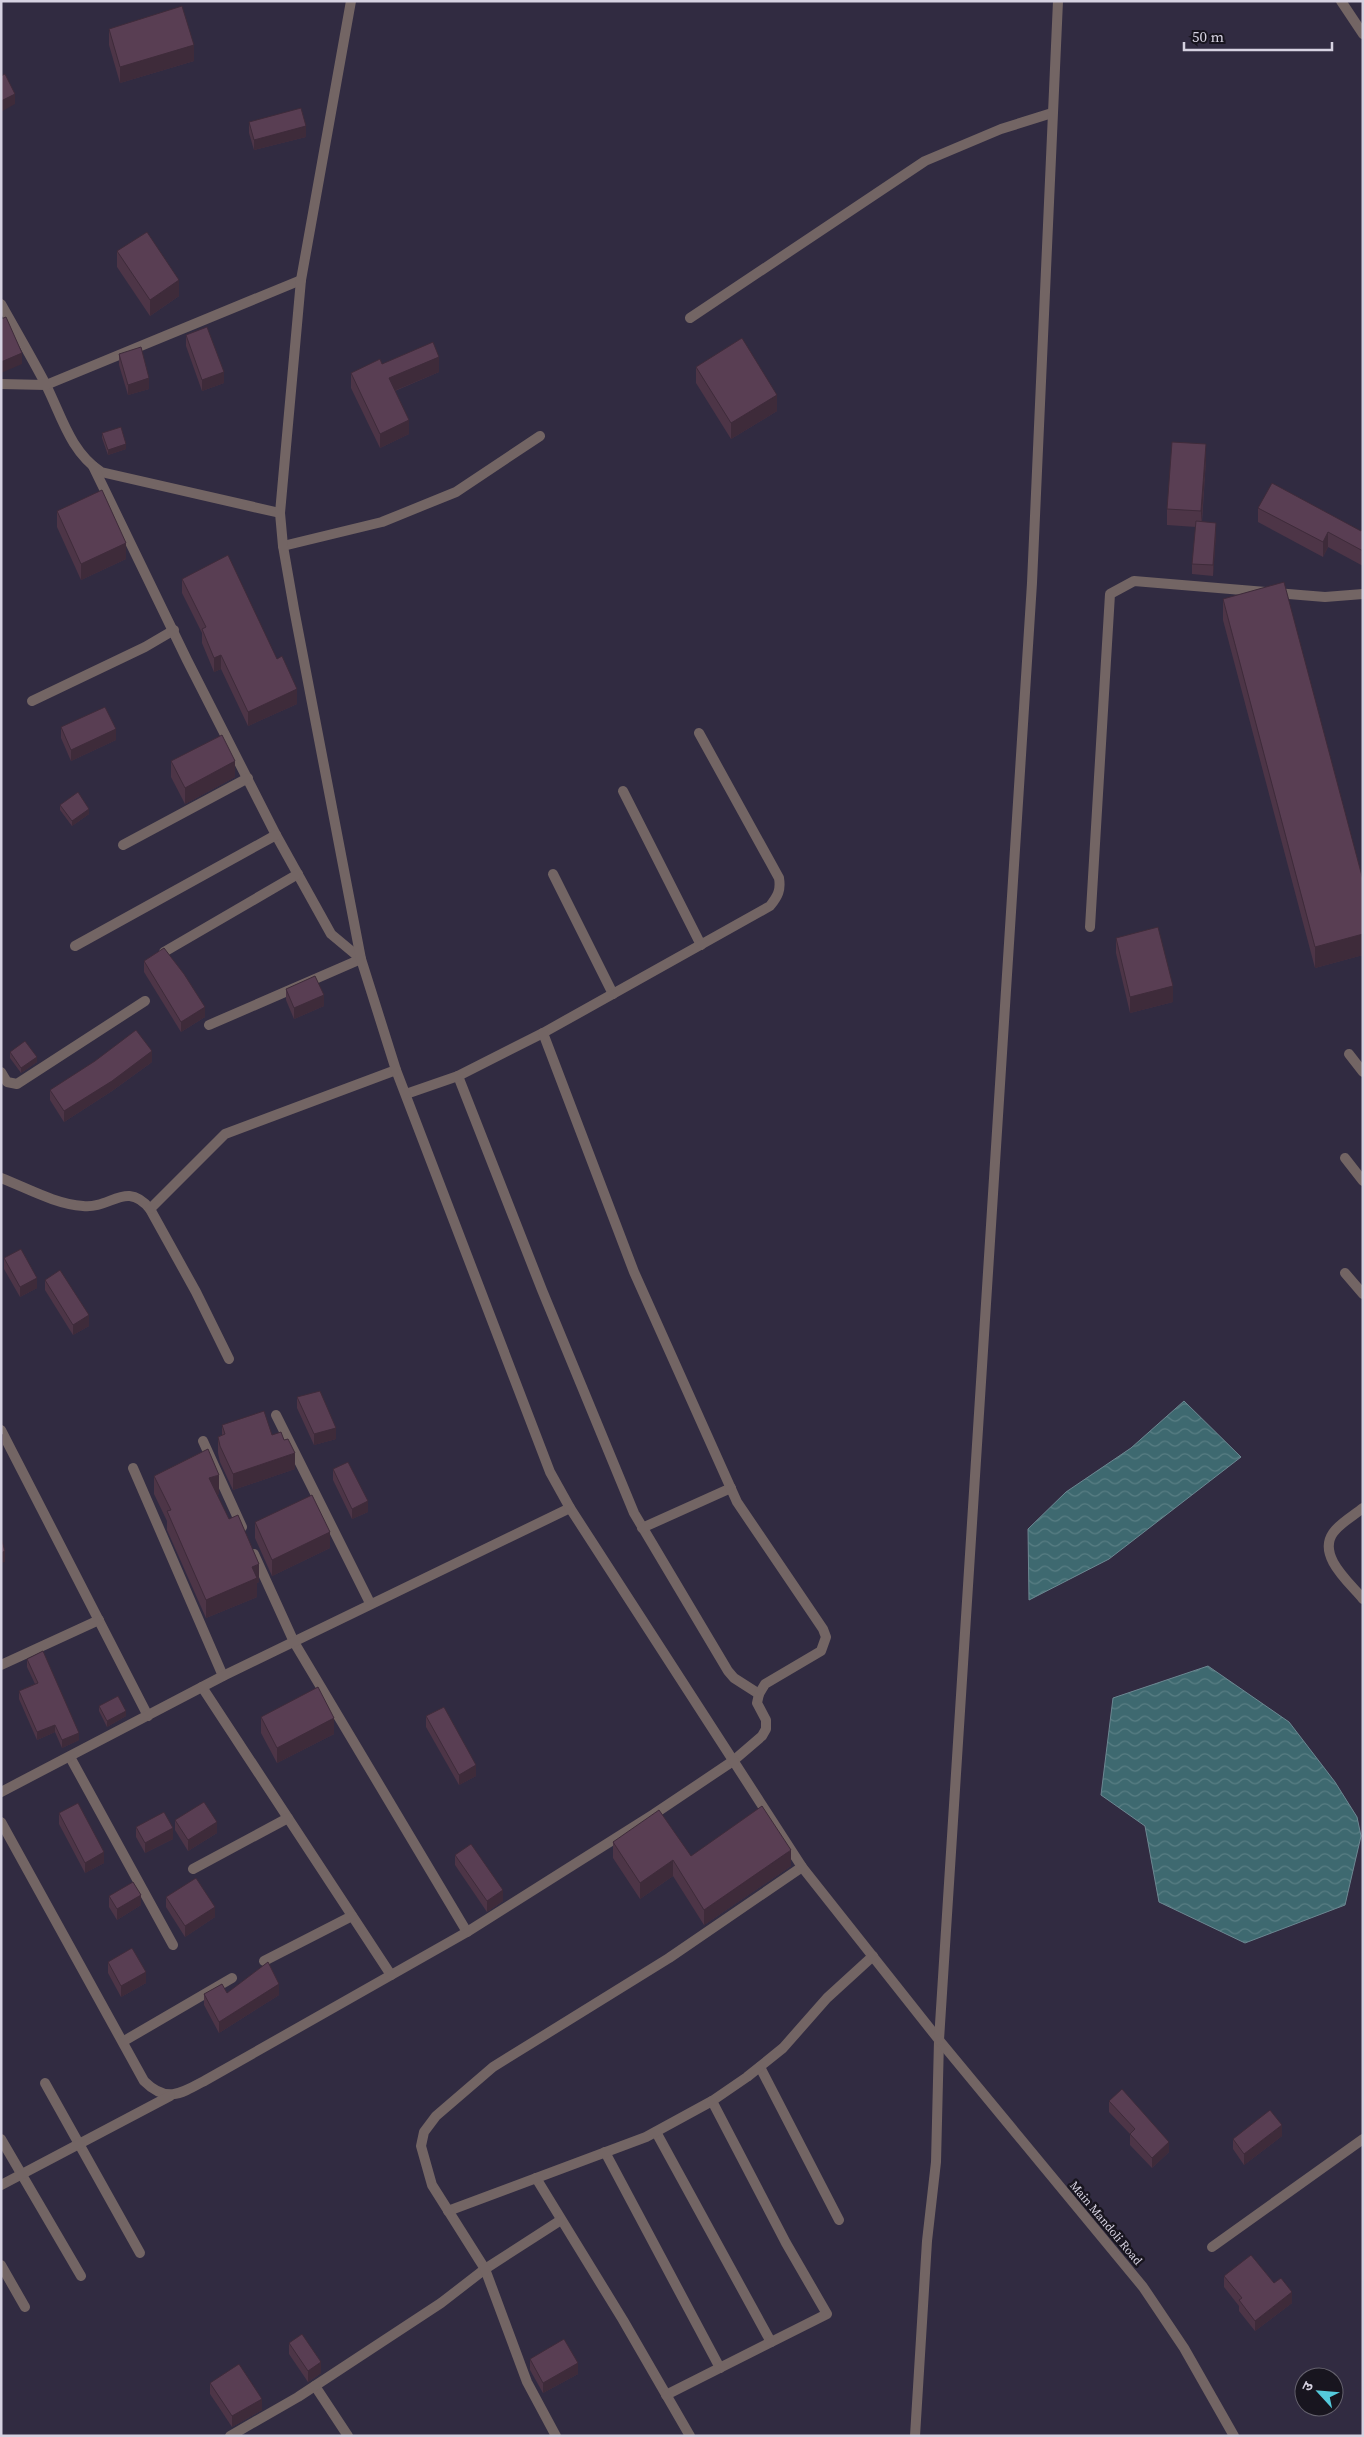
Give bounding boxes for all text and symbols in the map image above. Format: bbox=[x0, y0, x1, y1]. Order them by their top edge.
scale bar bbox=[1184, 20, 1332, 52]
text: 50 m bbox=[1192, 26, 1224, 47]
street label: Main Mandoli Road bbox=[1066, 2178, 1146, 2268]
north arrow bbox=[1294, 2367, 1344, 2417]
text: उ bbox=[1297, 2378, 1318, 2394]

